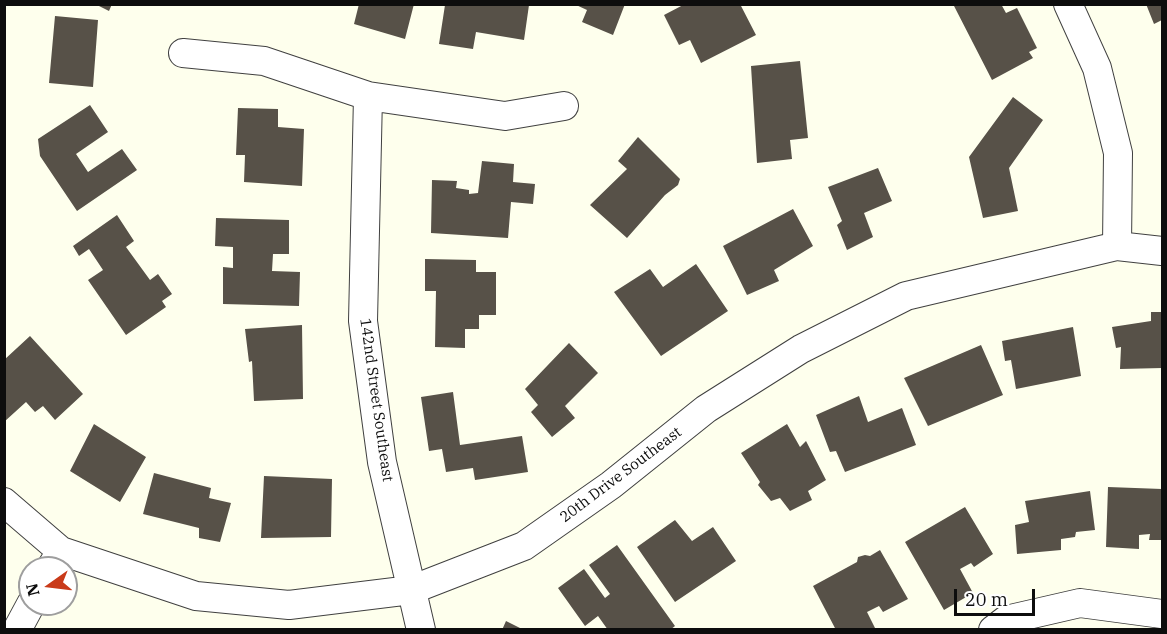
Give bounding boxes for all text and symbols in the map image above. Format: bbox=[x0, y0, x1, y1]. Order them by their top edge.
street label: 142nd Street Southeast bbox=[356, 317, 396, 483]
street label: 20th Drive Southeast bbox=[557, 423, 685, 527]
north arrow bbox=[18, 556, 78, 616]
scale bar bbox=[957, 577, 1038, 615]
text: N bbox=[21, 581, 44, 598]
text: 20 m bbox=[965, 588, 1008, 611]

